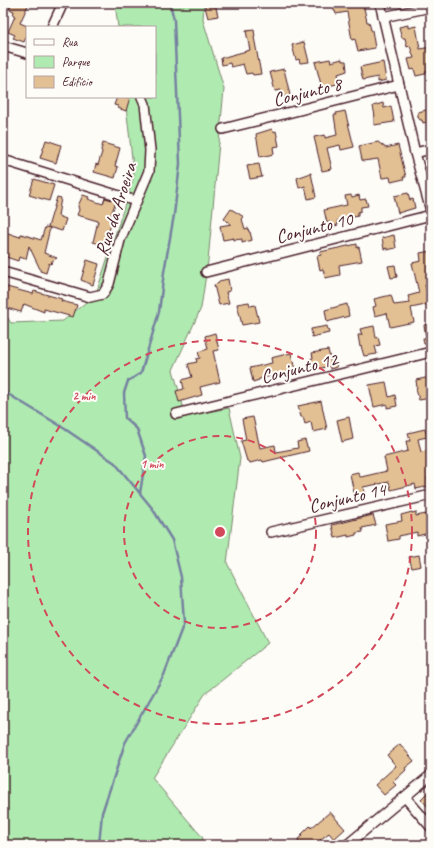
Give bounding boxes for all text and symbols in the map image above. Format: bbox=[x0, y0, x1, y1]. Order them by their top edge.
legend bbox=[26, 26, 156, 98]
text: Rua bbox=[62, 34, 79, 50]
text: Parque bbox=[62, 54, 91, 70]
street label: Conjunto 8 bbox=[270, 71, 346, 112]
text: Edifício bbox=[62, 74, 94, 90]
street label: Rua da Aroeira bbox=[90, 158, 143, 259]
street label: Conjunto 10 bbox=[273, 206, 357, 249]
street label: Conjunto 12 bbox=[258, 346, 342, 389]
text: 2 min bbox=[73, 388, 96, 404]
text: 1 min bbox=[141, 456, 164, 472]
street label: Conjunto 14 bbox=[306, 477, 390, 518]
centre of rings bbox=[213, 525, 227, 539]

